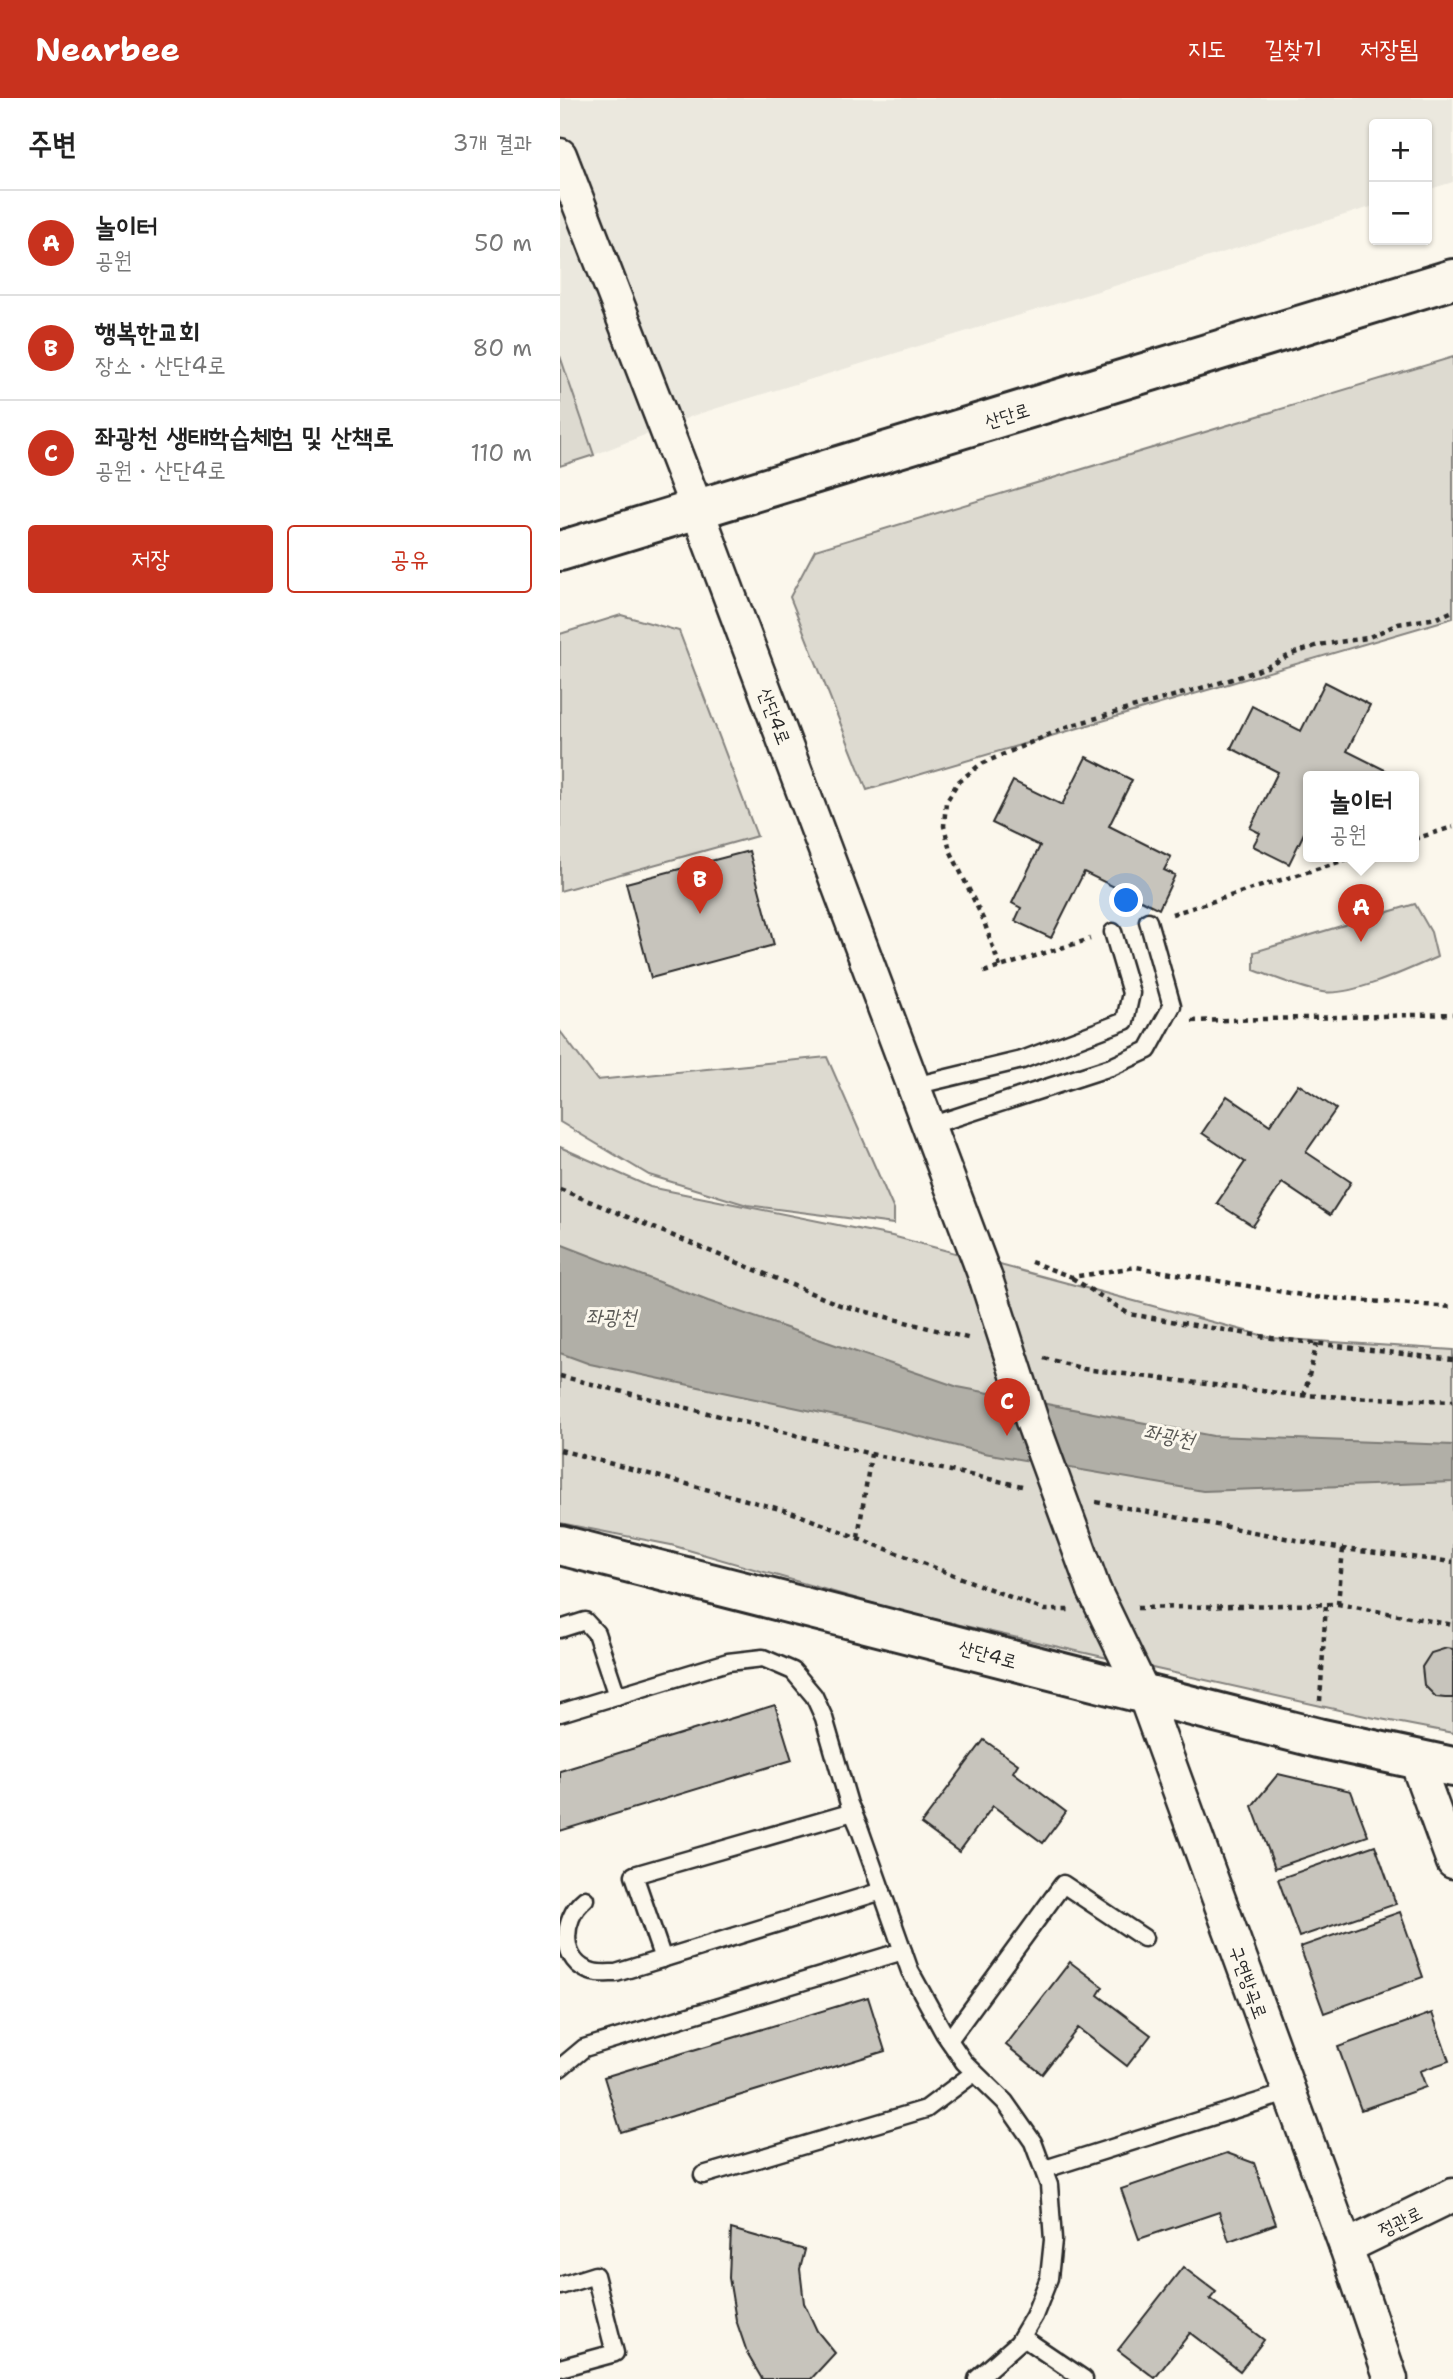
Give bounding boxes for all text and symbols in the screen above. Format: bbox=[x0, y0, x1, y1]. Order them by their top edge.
text: Nearbee bbox=[35, 27, 180, 72]
text: 지도 bbox=[1188, 33, 1226, 65]
text: 길찾기 bbox=[1264, 33, 1322, 65]
text: 저장됨 bbox=[1360, 33, 1418, 65]
map controls bbox=[1369, 119, 1432, 245]
button: + bbox=[1369, 119, 1432, 182]
text: 주변 bbox=[28, 123, 76, 164]
text: 3개 결과 bbox=[453, 128, 532, 158]
button: − bbox=[1369, 182, 1432, 245]
text: 놀이터 bbox=[95, 209, 158, 244]
text: A bbox=[42, 228, 60, 258]
text: 50 m bbox=[474, 228, 532, 258]
text: 공원 bbox=[95, 245, 132, 275]
text: 행복한교회 bbox=[95, 314, 200, 349]
text: B bbox=[44, 333, 58, 363]
text: 80 m bbox=[473, 333, 532, 363]
text: 장소 · 산단4로 bbox=[95, 350, 226, 380]
street label: 산단로 bbox=[982, 397, 1033, 434]
text: 좌광천 생태학습체험 및 산책로 bbox=[95, 419, 394, 454]
text: C bbox=[44, 438, 58, 468]
text: 110 m bbox=[470, 438, 532, 468]
text: 공원 · 산단4로 bbox=[95, 455, 226, 485]
button: 저장 bbox=[28, 525, 273, 593]
button: 공유 bbox=[287, 525, 532, 593]
street label: 산단4로 bbox=[752, 684, 797, 748]
popup bbox=[1303, 771, 1419, 862]
text: 놀이터 bbox=[1330, 783, 1392, 818]
text: 공원 bbox=[1330, 819, 1367, 849]
pin: B bbox=[677, 856, 723, 914]
your location bbox=[1109, 883, 1143, 917]
pin: A bbox=[1338, 884, 1384, 942]
water label: 좌광천 bbox=[586, 1303, 638, 1331]
pin: C bbox=[984, 1378, 1030, 1436]
water label: 좌광천 bbox=[1141, 1417, 1199, 1455]
street label: 산단4로 bbox=[956, 1635, 1020, 1674]
street label: 구연방곡로 bbox=[1224, 1942, 1273, 2022]
street label: 정관로 bbox=[1374, 2200, 1426, 2243]

